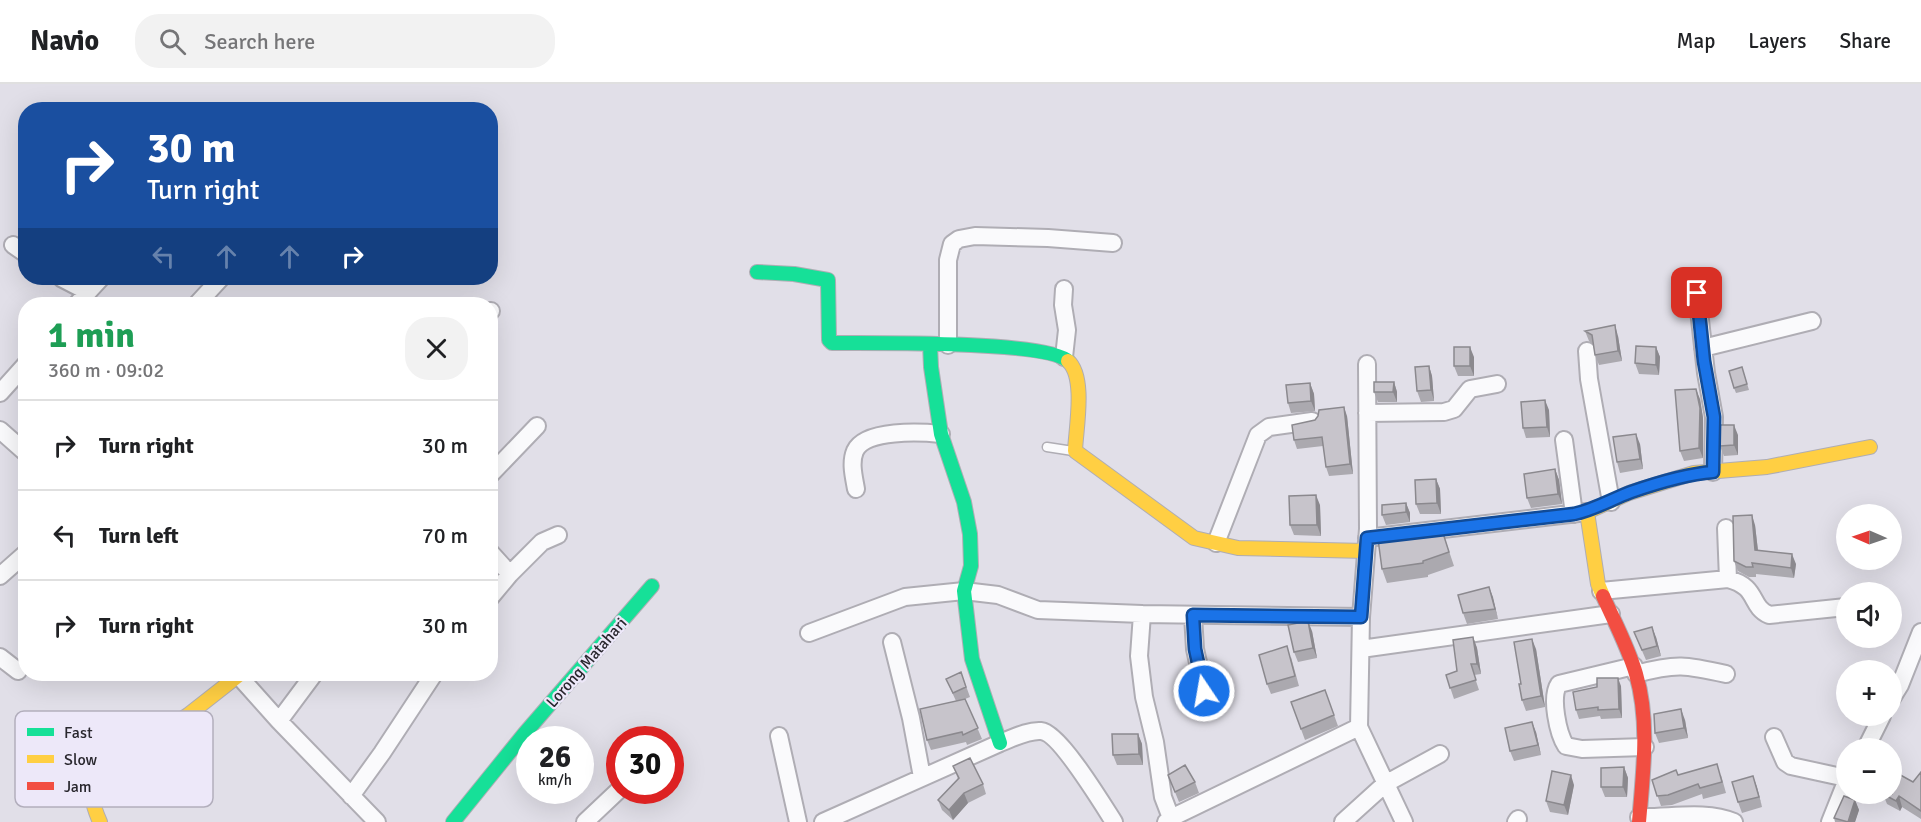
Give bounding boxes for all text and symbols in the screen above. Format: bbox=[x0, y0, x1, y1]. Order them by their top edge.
search box bbox=[135, 14, 555, 68]
text: Navio bbox=[30, 24, 99, 58]
icon: search bbox=[156, 25, 189, 58]
text: Search here bbox=[204, 28, 315, 55]
text: Map bbox=[1677, 28, 1715, 54]
text: Layers bbox=[1748, 28, 1806, 54]
text: Share bbox=[1839, 28, 1891, 54]
text: 30 m bbox=[147, 123, 236, 174]
icon: right bbox=[48, 126, 126, 204]
text: Turn right bbox=[147, 174, 260, 207]
icon: left bbox=[147, 240, 180, 273]
icon: ahead bbox=[210, 240, 243, 273]
icon: ahead bbox=[273, 240, 306, 273]
icon: right bbox=[336, 240, 369, 273]
pin bbox=[1671, 267, 1722, 318]
icon: arrive bbox=[1680, 276, 1713, 309]
text: 1 min bbox=[48, 313, 135, 358]
button: close bbox=[405, 317, 468, 380]
text: 360 m · 09:02 bbox=[48, 358, 164, 383]
icon: right bbox=[48, 429, 81, 462]
text: Turn right bbox=[99, 432, 194, 459]
text: 30 m bbox=[422, 432, 468, 459]
north arrow bbox=[1836, 504, 1902, 570]
map controls bbox=[1836, 504, 1902, 804]
icon: left bbox=[48, 519, 81, 552]
text: Turn left bbox=[99, 522, 179, 549]
text: 70 m bbox=[422, 522, 468, 549]
button: sound bbox=[1836, 582, 1902, 648]
icon: right bbox=[48, 609, 81, 642]
text: Turn right bbox=[99, 612, 194, 639]
text: 30 m bbox=[422, 612, 468, 639]
street label: Lorong Matahari bbox=[542, 614, 631, 712]
position arrow bbox=[1172, 659, 1236, 723]
button: + bbox=[1836, 660, 1902, 726]
legend bbox=[15, 711, 213, 807]
text: Fast bbox=[64, 723, 93, 743]
speed limit sign: 30 bbox=[606, 726, 684, 804]
button: − bbox=[1836, 738, 1902, 804]
text: 26 bbox=[539, 739, 571, 776]
text: Slow bbox=[64, 750, 98, 770]
text: km/h bbox=[538, 771, 572, 789]
text: Jam bbox=[64, 777, 92, 797]

